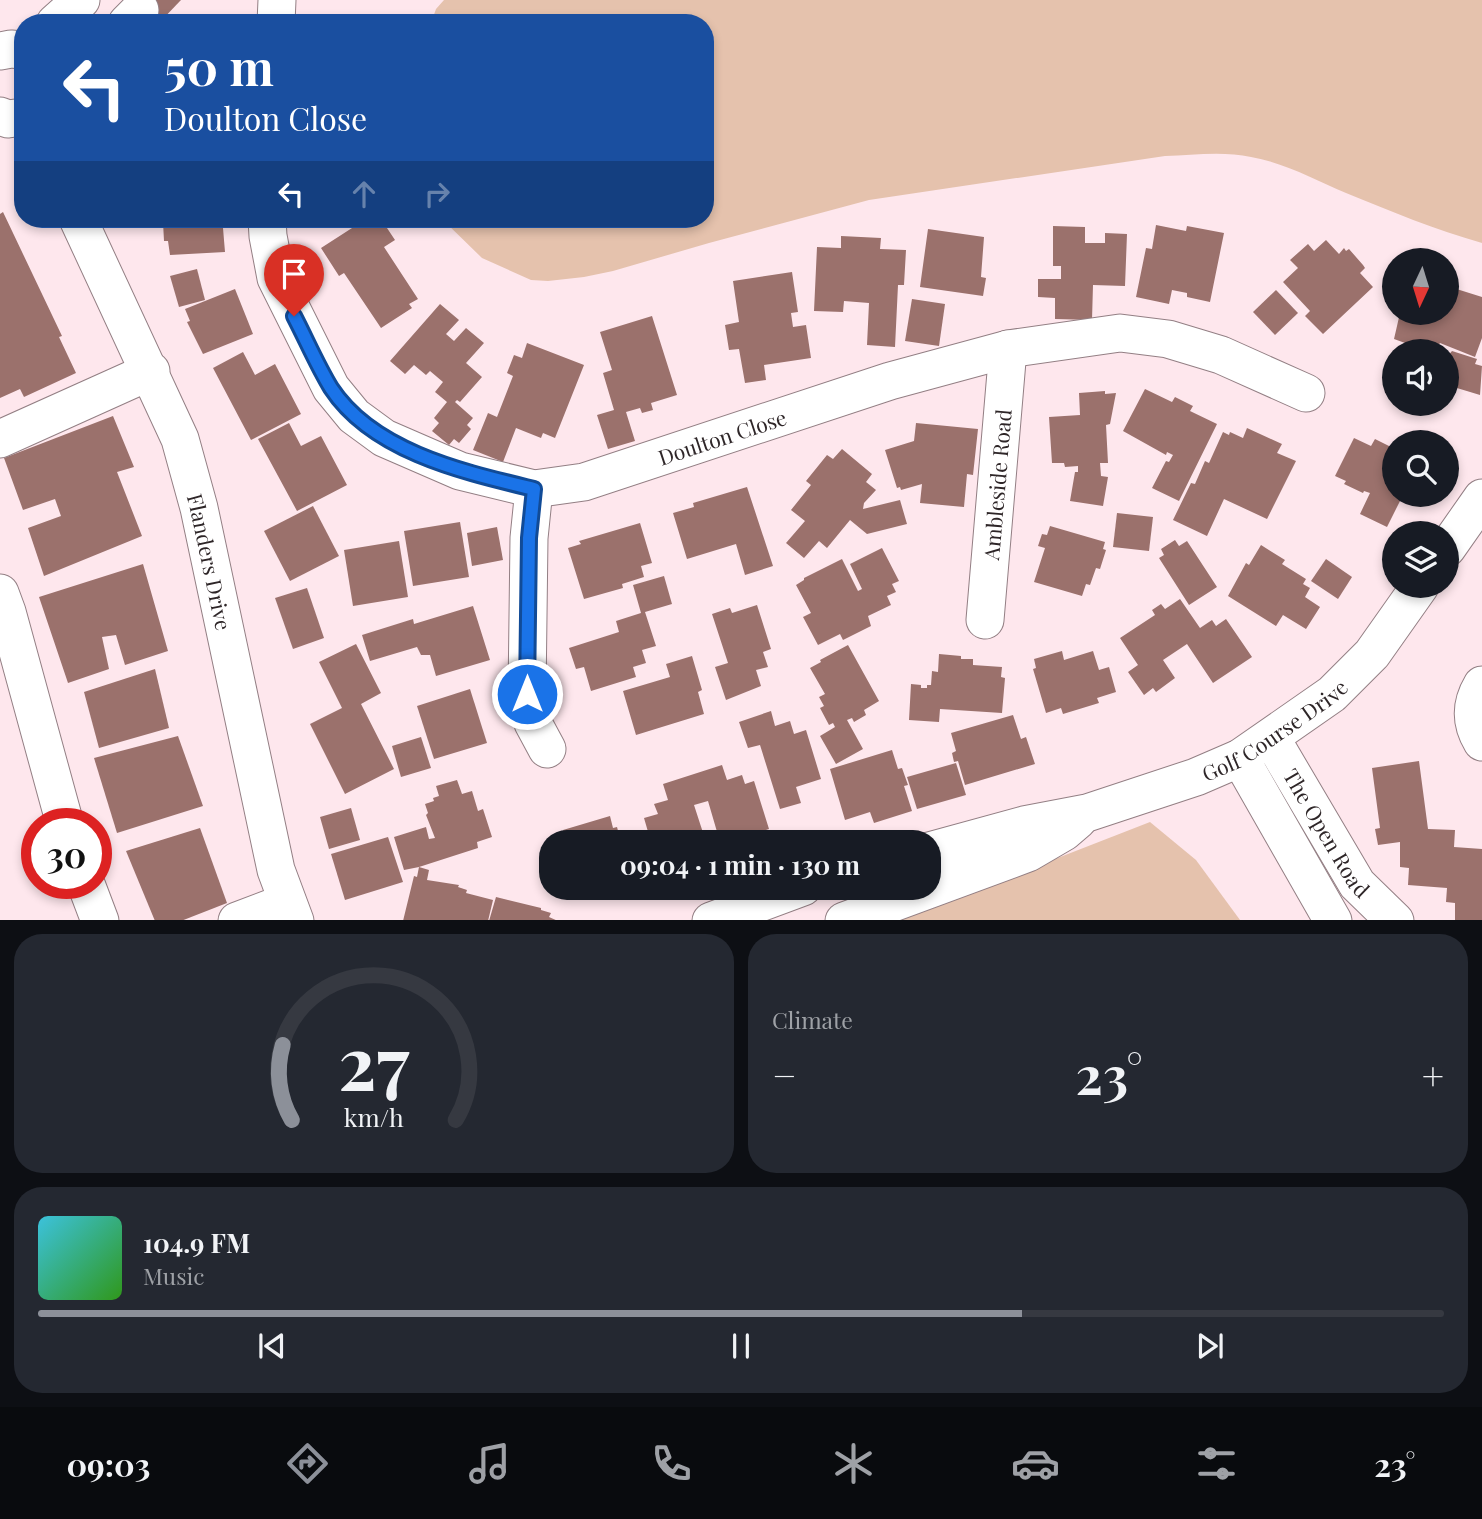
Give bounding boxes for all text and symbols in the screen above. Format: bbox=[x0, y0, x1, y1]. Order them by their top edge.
text: 50 m bbox=[164, 33, 274, 98]
icon: left bbox=[49, 42, 140, 133]
text: Doulton Close bbox=[164, 96, 367, 139]
icon: left bbox=[272, 175, 310, 213]
icon: ahead bbox=[345, 175, 383, 213]
icon: right bbox=[418, 175, 456, 213]
pin bbox=[264, 244, 324, 316]
north arrow bbox=[1382, 248, 1460, 326]
map controls bbox=[1382, 248, 1459, 598]
icon: arrive bbox=[275, 255, 313, 293]
button: sound bbox=[1382, 339, 1459, 416]
street label: Doulton Close bbox=[654, 402, 790, 471]
street label: Ambleside Road bbox=[976, 408, 1017, 562]
button: search bbox=[1382, 430, 1459, 507]
street label: Flanders Drive bbox=[182, 490, 239, 633]
button: layers bbox=[1382, 521, 1459, 598]
position arrow bbox=[490, 657, 564, 731]
street label: Golf Course Drive bbox=[1197, 673, 1353, 787]
street label: The Open Road bbox=[1278, 763, 1376, 903]
speed limit sign: 30 bbox=[21, 808, 112, 899]
text: 09:04 · 1 min · 130 m bbox=[620, 847, 860, 882]
text: Climate bbox=[772, 1004, 853, 1035]
text: 27 bbox=[338, 1011, 410, 1108]
text: 23° bbox=[1076, 1039, 1143, 1108]
text: − bbox=[772, 1049, 797, 1100]
text: + bbox=[1422, 1049, 1444, 1100]
text: km/h bbox=[344, 1099, 404, 1132]
text: 104.9 FM bbox=[143, 1225, 250, 1260]
text: Music bbox=[143, 1260, 204, 1291]
icon: previous bbox=[253, 1327, 291, 1365]
icon: pause bbox=[722, 1327, 760, 1365]
icon: next bbox=[1191, 1327, 1229, 1365]
icon: directions bbox=[283, 1439, 332, 1488]
icon: music bbox=[465, 1439, 514, 1488]
icon: phone bbox=[647, 1439, 696, 1488]
icon: climate bbox=[829, 1439, 878, 1488]
icon: car bbox=[1011, 1439, 1060, 1488]
icon: filters bbox=[1192, 1439, 1241, 1488]
text: 09:03 bbox=[66, 1442, 150, 1485]
text: 23° bbox=[1374, 1442, 1416, 1485]

